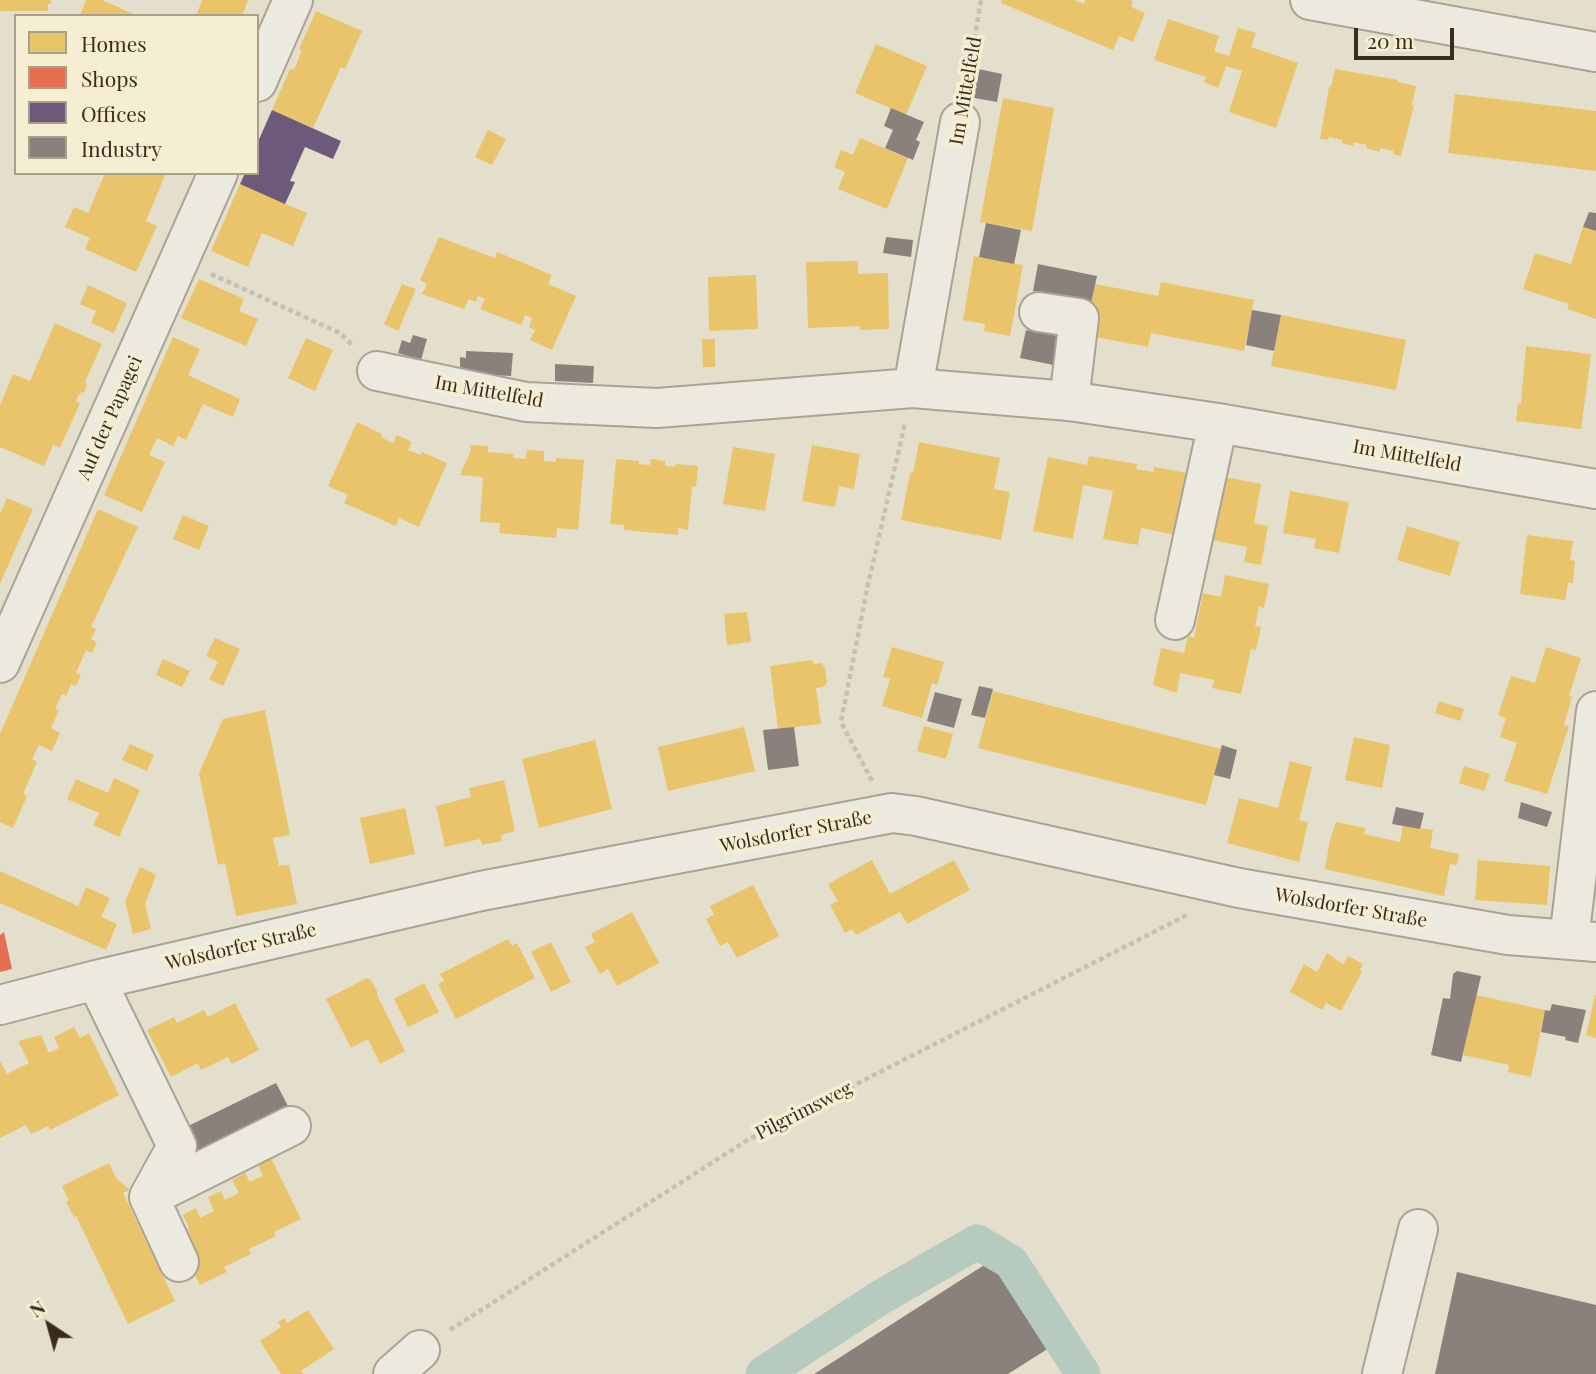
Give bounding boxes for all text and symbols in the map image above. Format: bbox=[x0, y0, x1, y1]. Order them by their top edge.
legend bbox=[14, 14, 259, 175]
scale bar bbox=[1358, 14, 1458, 58]
text: 20 m bbox=[1367, 26, 1414, 54]
text: Homes bbox=[81, 29, 147, 57]
street label: Im Mittelfeld bbox=[945, 35, 987, 147]
text: Shops bbox=[81, 64, 138, 92]
text: Offices bbox=[81, 99, 146, 127]
text: Industry bbox=[81, 134, 162, 162]
street label: Auf der Papagei bbox=[72, 352, 148, 484]
street label: Im Mittelfeld bbox=[433, 371, 545, 413]
street label: Im Mittelfeld bbox=[1351, 435, 1463, 477]
street label: Wolsdorfer Straße bbox=[718, 806, 874, 858]
street label: Wolsdorfer Straße bbox=[1273, 883, 1429, 933]
street label: Wolsdorfer Straße bbox=[163, 919, 319, 975]
street label: Pilgrimsweg bbox=[752, 1077, 856, 1145]
north arrow bbox=[14, 1290, 84, 1360]
text: N bbox=[23, 1293, 50, 1323]

